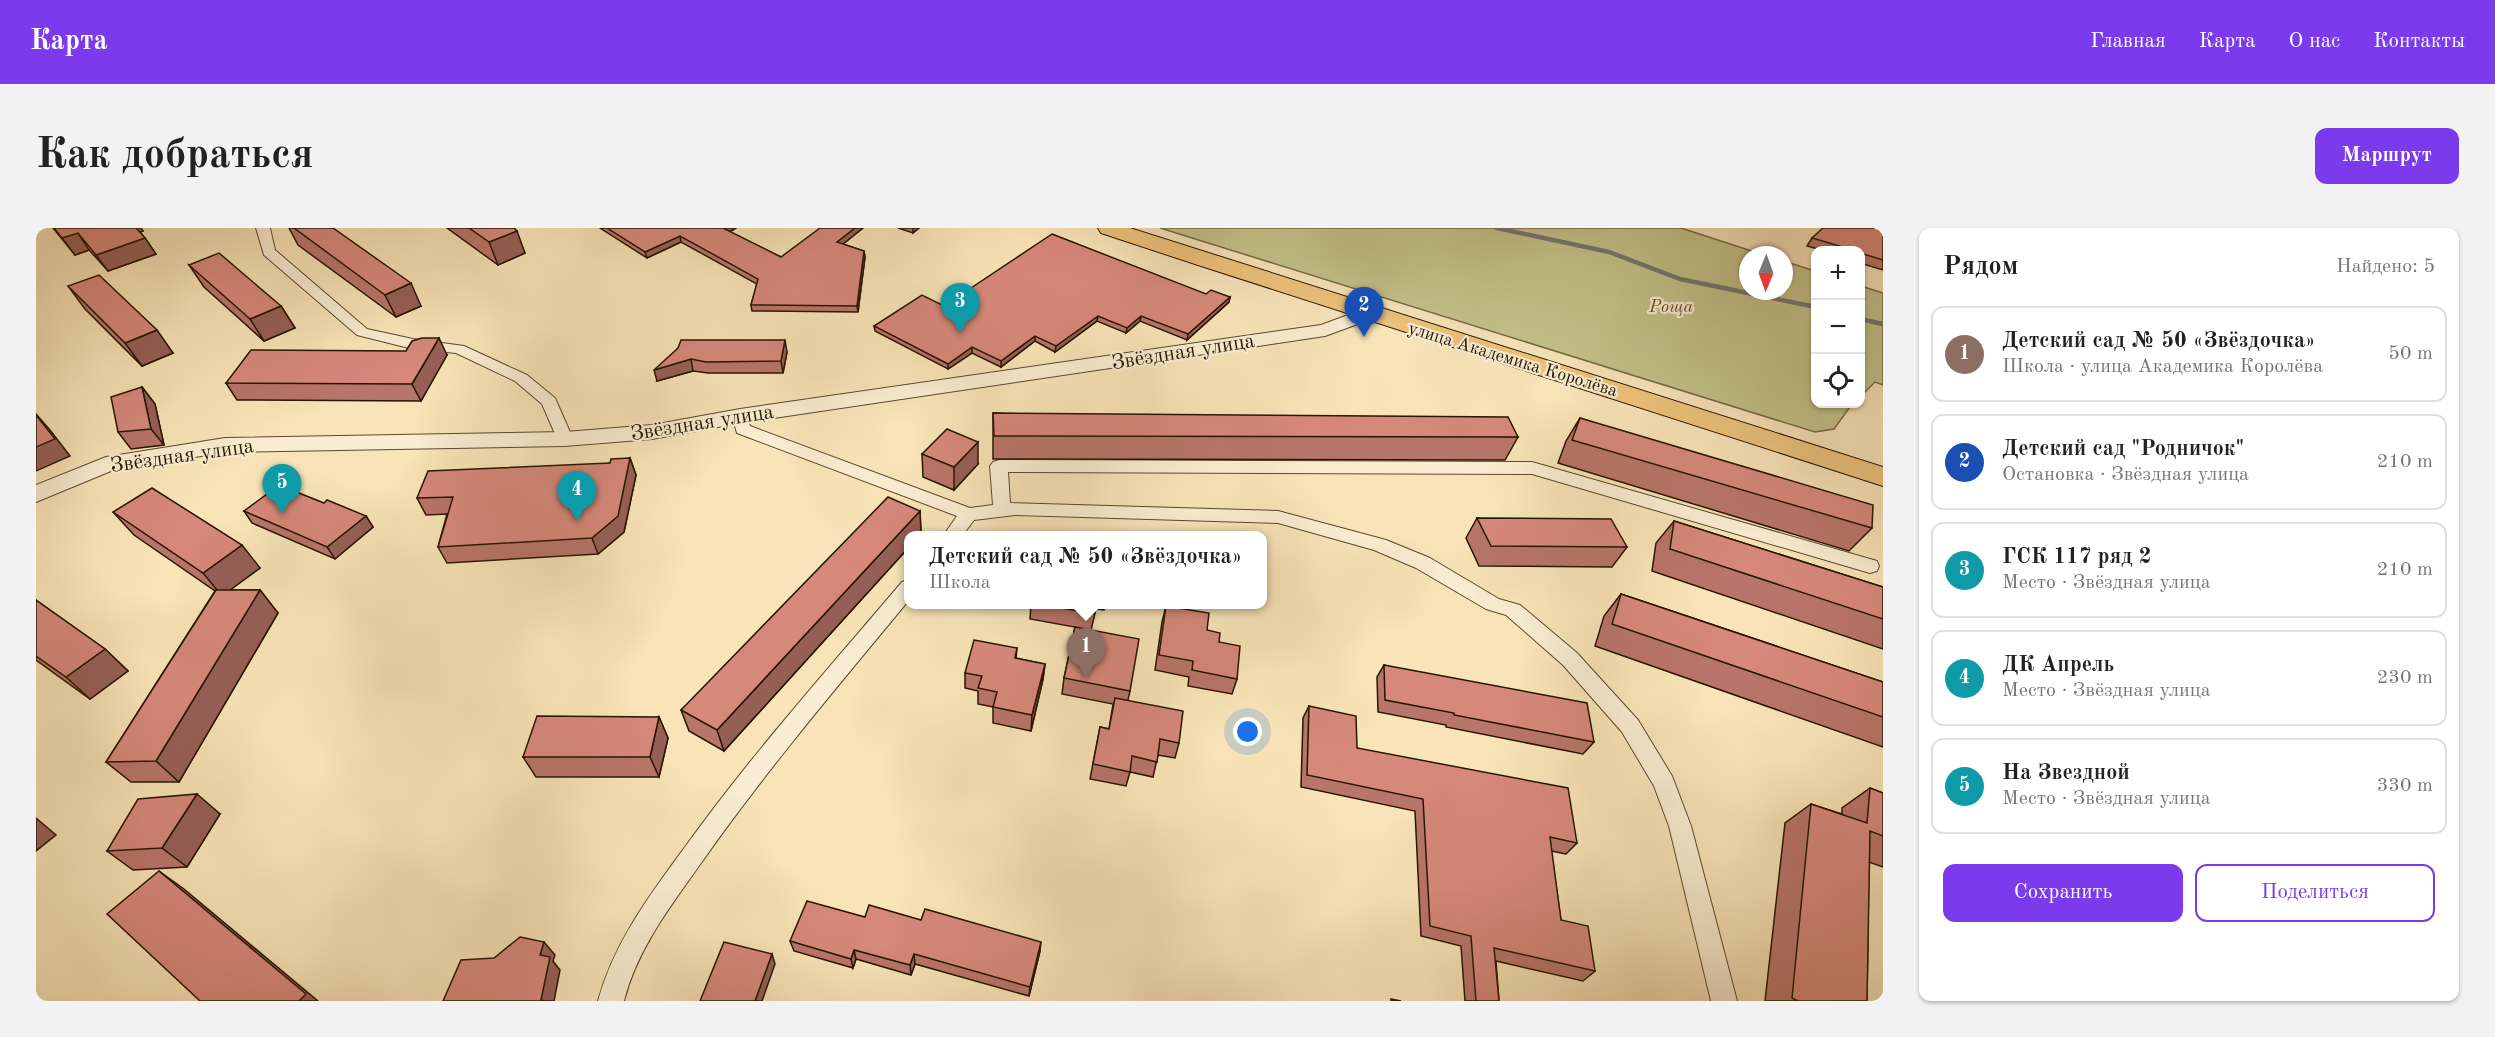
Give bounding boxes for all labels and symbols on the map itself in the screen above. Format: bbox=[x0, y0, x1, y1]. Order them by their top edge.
north arrow bbox=[1739, 246, 1793, 300]
pin: 3 bbox=[940, 284, 980, 333]
pin: 2 bbox=[1344, 288, 1384, 337]
park label: Роща bbox=[1648, 298, 1693, 316]
street label: улица Академика Королёва bbox=[1406, 319, 1620, 400]
street label: Звёздная улица bbox=[1110, 331, 1256, 374]
street label: Звёздная улица bbox=[629, 402, 775, 445]
street label: Звёздная улица bbox=[109, 436, 255, 477]
pin: 5 bbox=[262, 464, 302, 514]
pin: 4 bbox=[558, 472, 596, 521]
pin: 1 bbox=[1066, 628, 1106, 678]
your location bbox=[1233, 717, 1262, 746]

